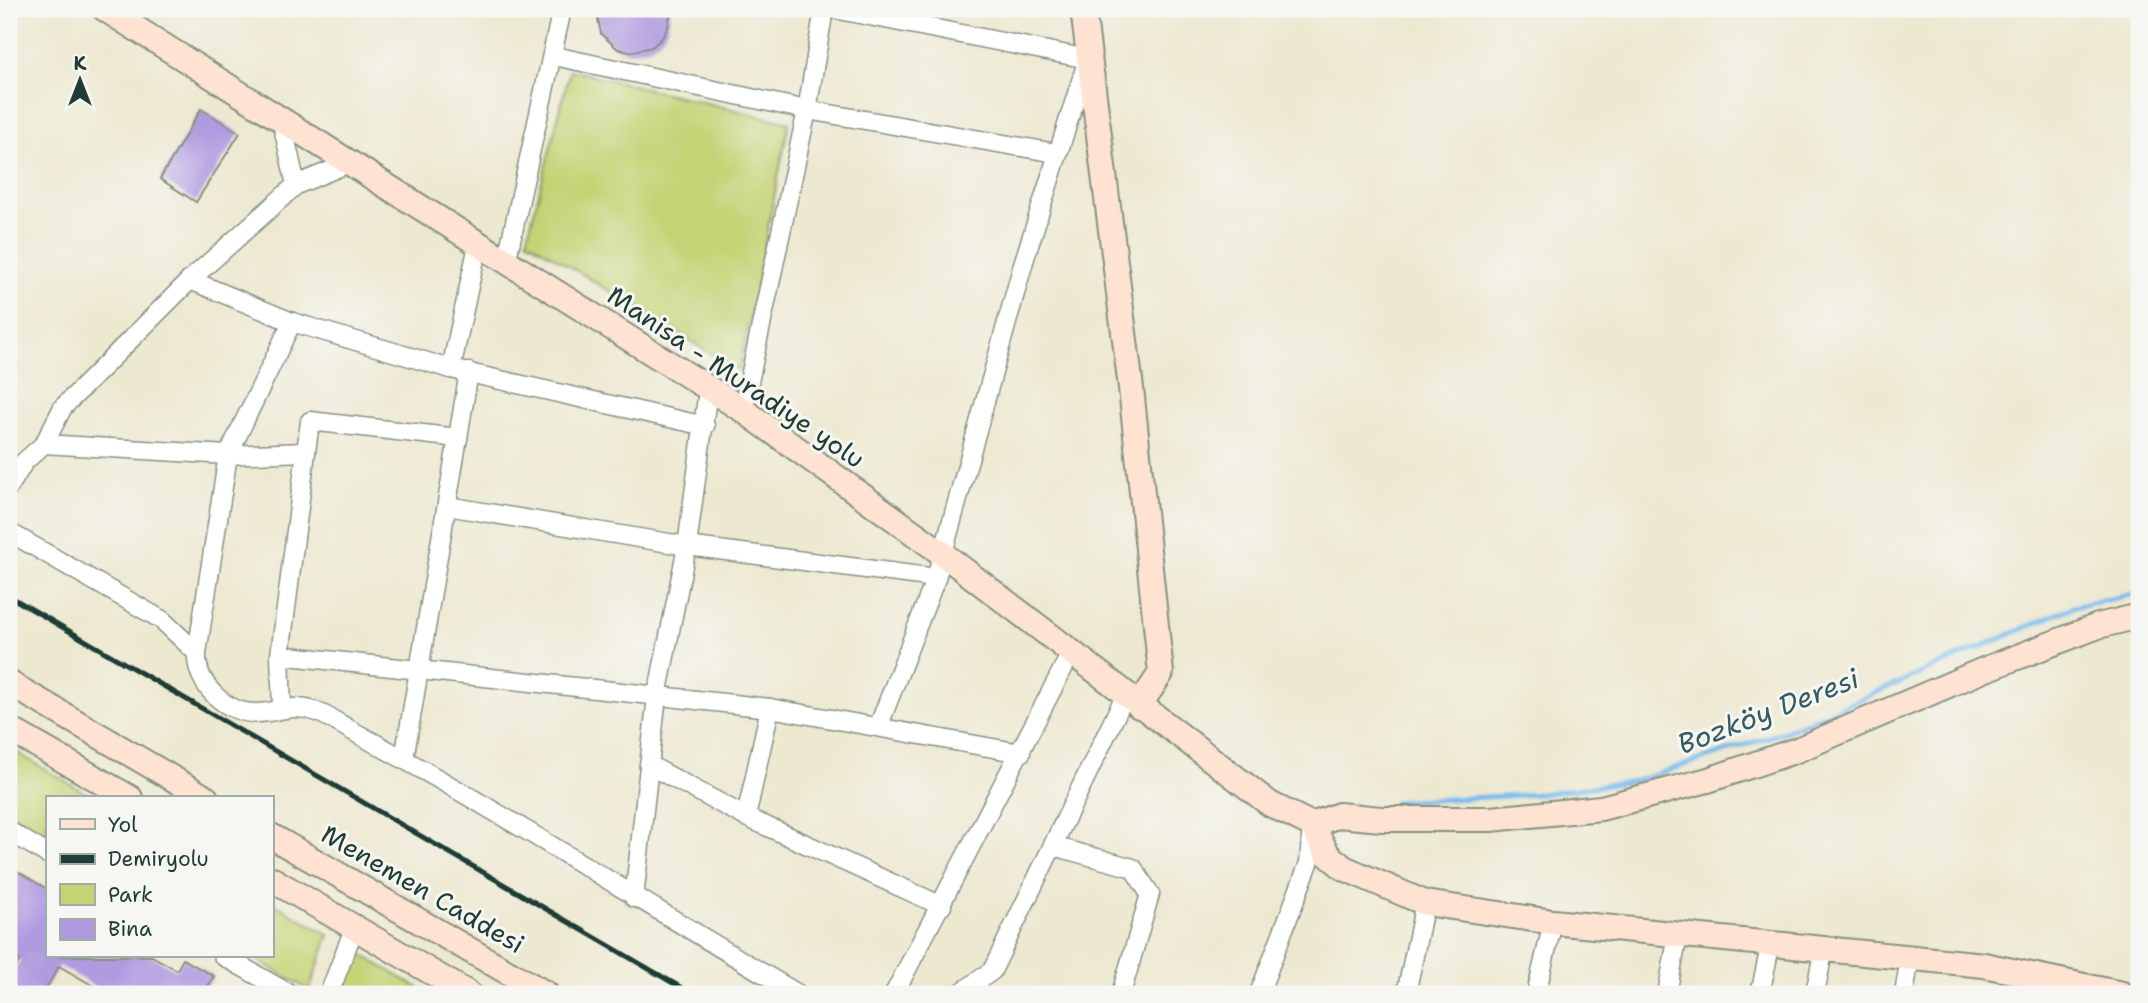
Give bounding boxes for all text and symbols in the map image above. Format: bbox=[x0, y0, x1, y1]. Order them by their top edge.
north arrow bbox=[46, 46, 116, 116]
text: K bbox=[74, 51, 87, 76]
street label: Manisa - Muradiye yolu bbox=[601, 277, 872, 476]
water label: Bozköy Deresi bbox=[1672, 659, 1865, 763]
legend bbox=[46, 796, 273, 958]
text: Yol bbox=[108, 811, 138, 839]
street label: Menemen Caddesi bbox=[315, 816, 531, 961]
text: Demiryolu bbox=[108, 845, 209, 873]
text: Park bbox=[108, 881, 153, 909]
text: Bina bbox=[108, 915, 152, 943]

